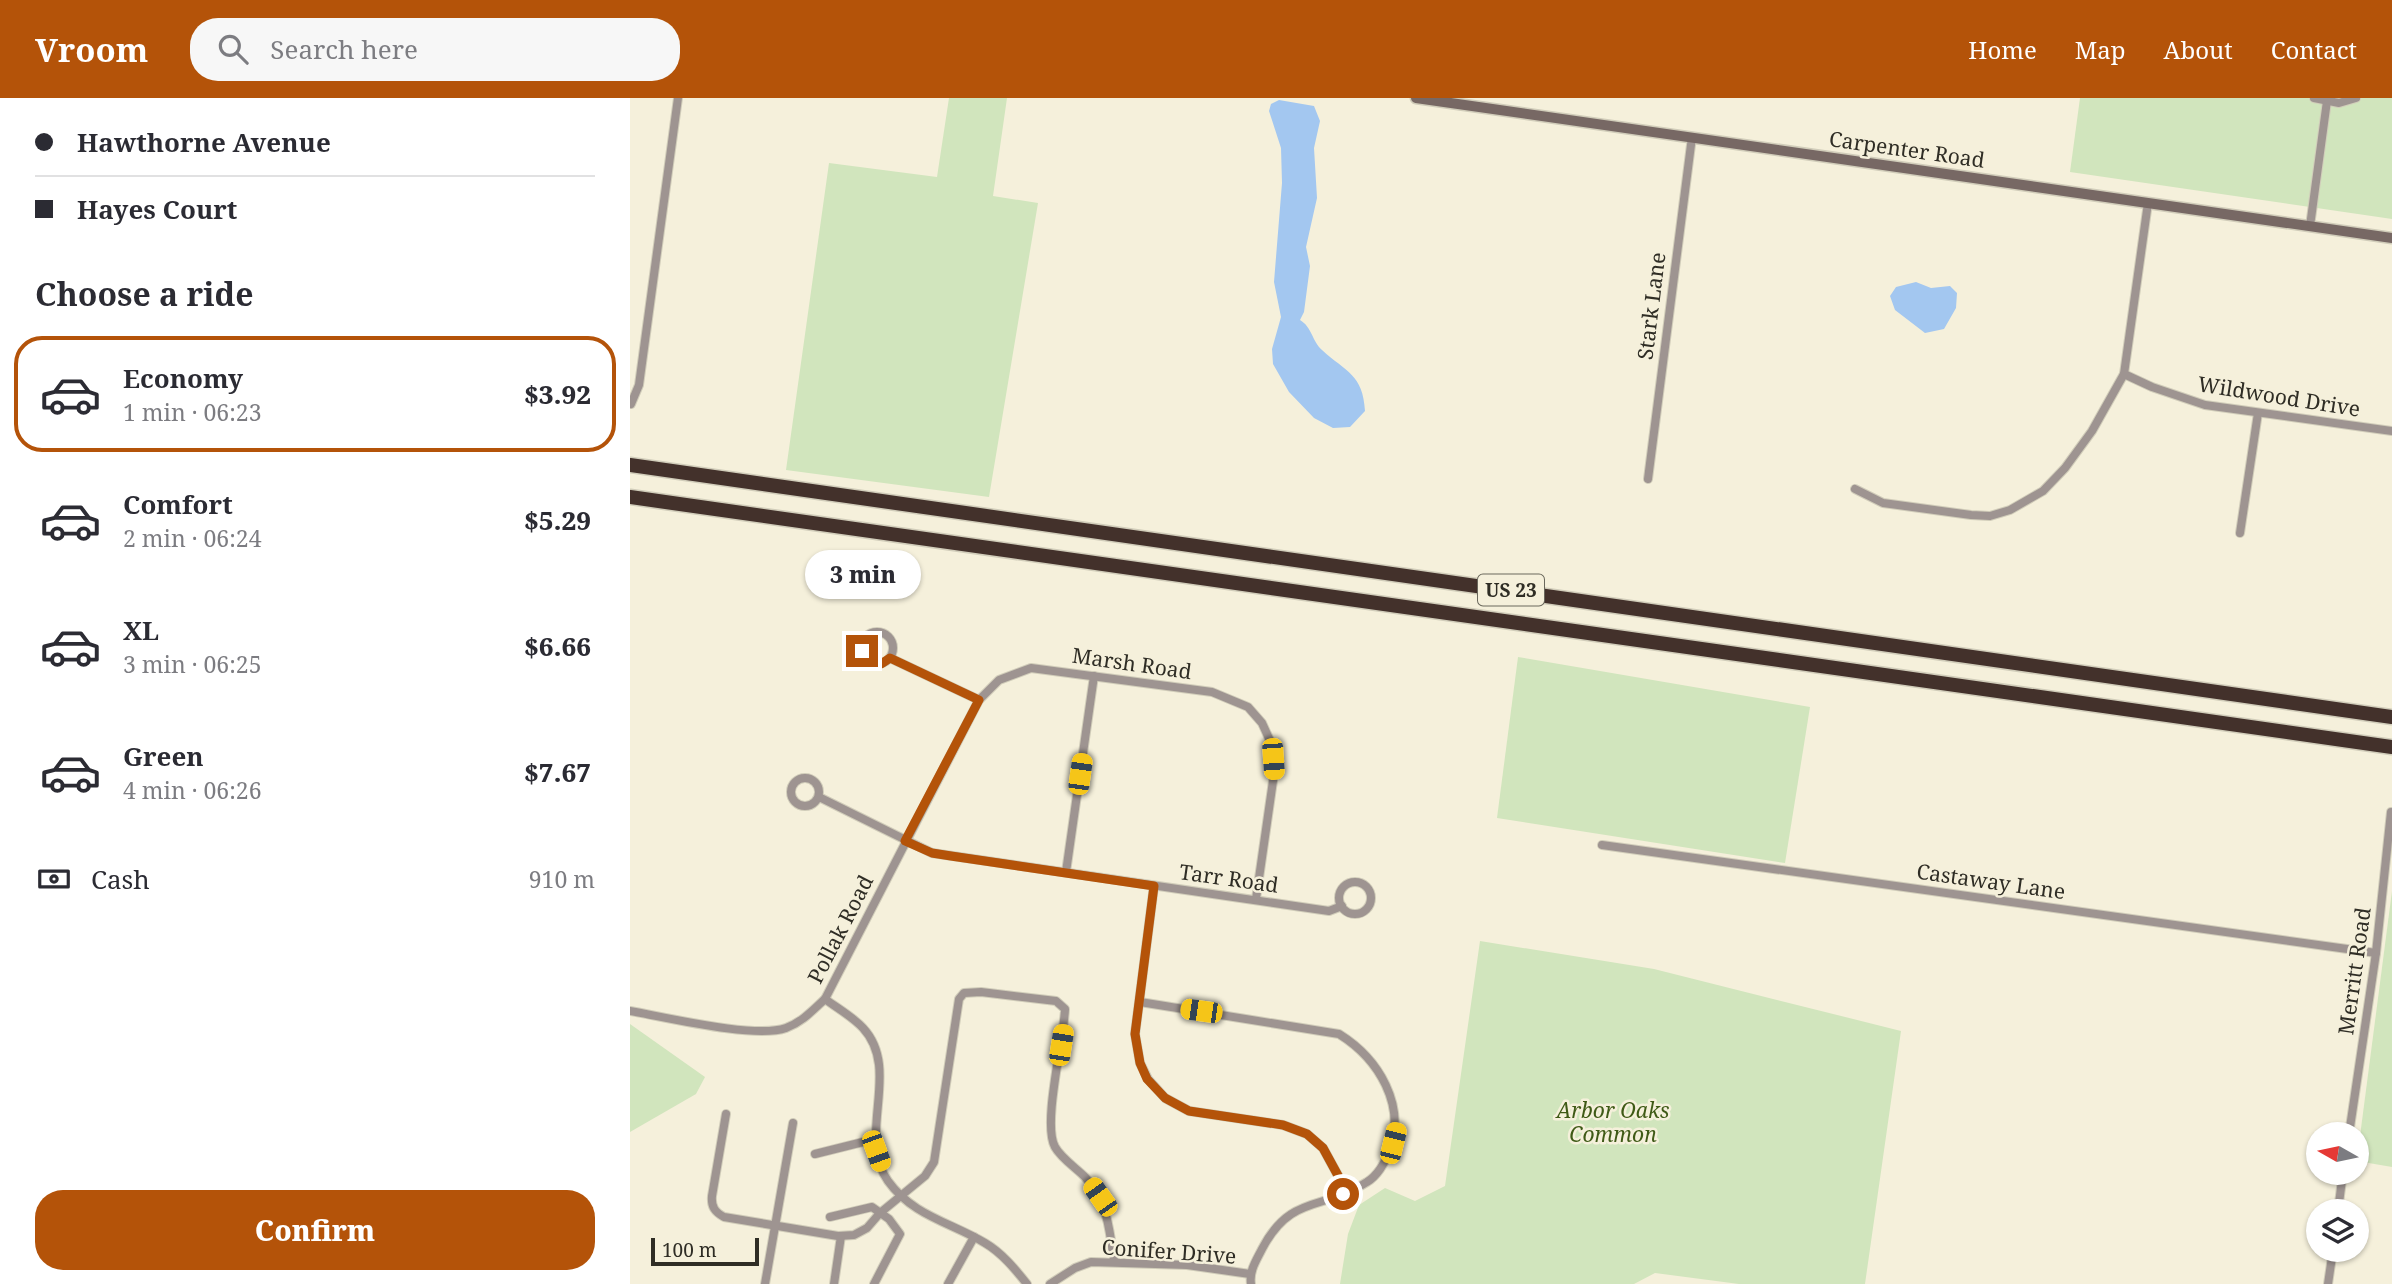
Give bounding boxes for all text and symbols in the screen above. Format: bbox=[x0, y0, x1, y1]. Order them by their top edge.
search box bbox=[190, 18, 680, 81]
text: Vroom bbox=[35, 27, 148, 72]
icon: search bbox=[214, 30, 252, 68]
text: Search here bbox=[270, 31, 418, 67]
text: Home bbox=[1968, 33, 2037, 66]
text: Map bbox=[2075, 33, 2126, 66]
text: About bbox=[2164, 33, 2233, 66]
text: Contact bbox=[2271, 33, 2357, 66]
text: Hawthorne Avenue bbox=[77, 124, 331, 160]
street label: Carpenter Road bbox=[1827, 124, 1987, 174]
text: Hayes Court bbox=[77, 191, 237, 227]
street label: Stark Lane bbox=[1631, 251, 1671, 361]
text: Choose a ride bbox=[35, 272, 254, 315]
text: Economy bbox=[123, 360, 243, 396]
icon: car bbox=[39, 363, 102, 426]
street label: Wildwood Drive bbox=[2196, 369, 2362, 423]
text: $3.92 bbox=[524, 376, 591, 412]
text: 1 min · 06:23 bbox=[123, 396, 261, 428]
text: Comfort bbox=[123, 486, 233, 522]
icon: car bbox=[39, 489, 102, 552]
text: $5.29 bbox=[524, 502, 591, 538]
text: 2 min · 06:24 bbox=[123, 522, 261, 554]
callout: 3 min bbox=[804, 550, 920, 598]
text: 3 min bbox=[830, 558, 896, 590]
road number: US 23 bbox=[1478, 575, 1544, 606]
text: XL bbox=[123, 612, 159, 648]
icon: car bbox=[39, 615, 102, 678]
text: $6.66 bbox=[524, 628, 591, 664]
route end bbox=[846, 635, 878, 667]
street label: Marsh Road bbox=[1070, 641, 1194, 685]
text: 3 min · 06:25 bbox=[123, 648, 261, 680]
car bbox=[1262, 737, 1285, 781]
text: Green bbox=[123, 738, 204, 774]
icon: car bbox=[39, 741, 102, 804]
car bbox=[1067, 752, 1094, 796]
text: $7.67 bbox=[524, 754, 591, 790]
text: 4 min · 06:26 bbox=[123, 774, 261, 806]
street label: Tarr Road bbox=[1178, 857, 1281, 899]
street label: Castaway Lane bbox=[1915, 857, 2067, 905]
icon: cash bbox=[35, 860, 73, 898]
text: Cash bbox=[91, 861, 150, 897]
text: 910 m bbox=[529, 863, 595, 895]
street label: Pollak Road bbox=[801, 870, 879, 988]
street label: Merritt Road bbox=[2331, 905, 2377, 1036]
car bbox=[1179, 998, 1224, 1024]
car bbox=[1048, 1023, 1075, 1067]
park label: Arbor Oaks Common bbox=[1554, 1096, 1670, 1148]
car bbox=[1378, 1120, 1409, 1166]
north arrow bbox=[2306, 1122, 2370, 1185]
map controls bbox=[2306, 1122, 2369, 1262]
car bbox=[859, 1128, 894, 1174]
car bbox=[1080, 1174, 1121, 1220]
route start bbox=[1327, 1178, 1359, 1210]
button: Confirm bbox=[35, 1190, 595, 1270]
button: layers bbox=[2306, 1199, 2369, 1262]
street label: Conifer Drive bbox=[1101, 1232, 1237, 1270]
scale bar bbox=[651, 1235, 760, 1267]
text: 100 m bbox=[662, 1237, 717, 1263]

